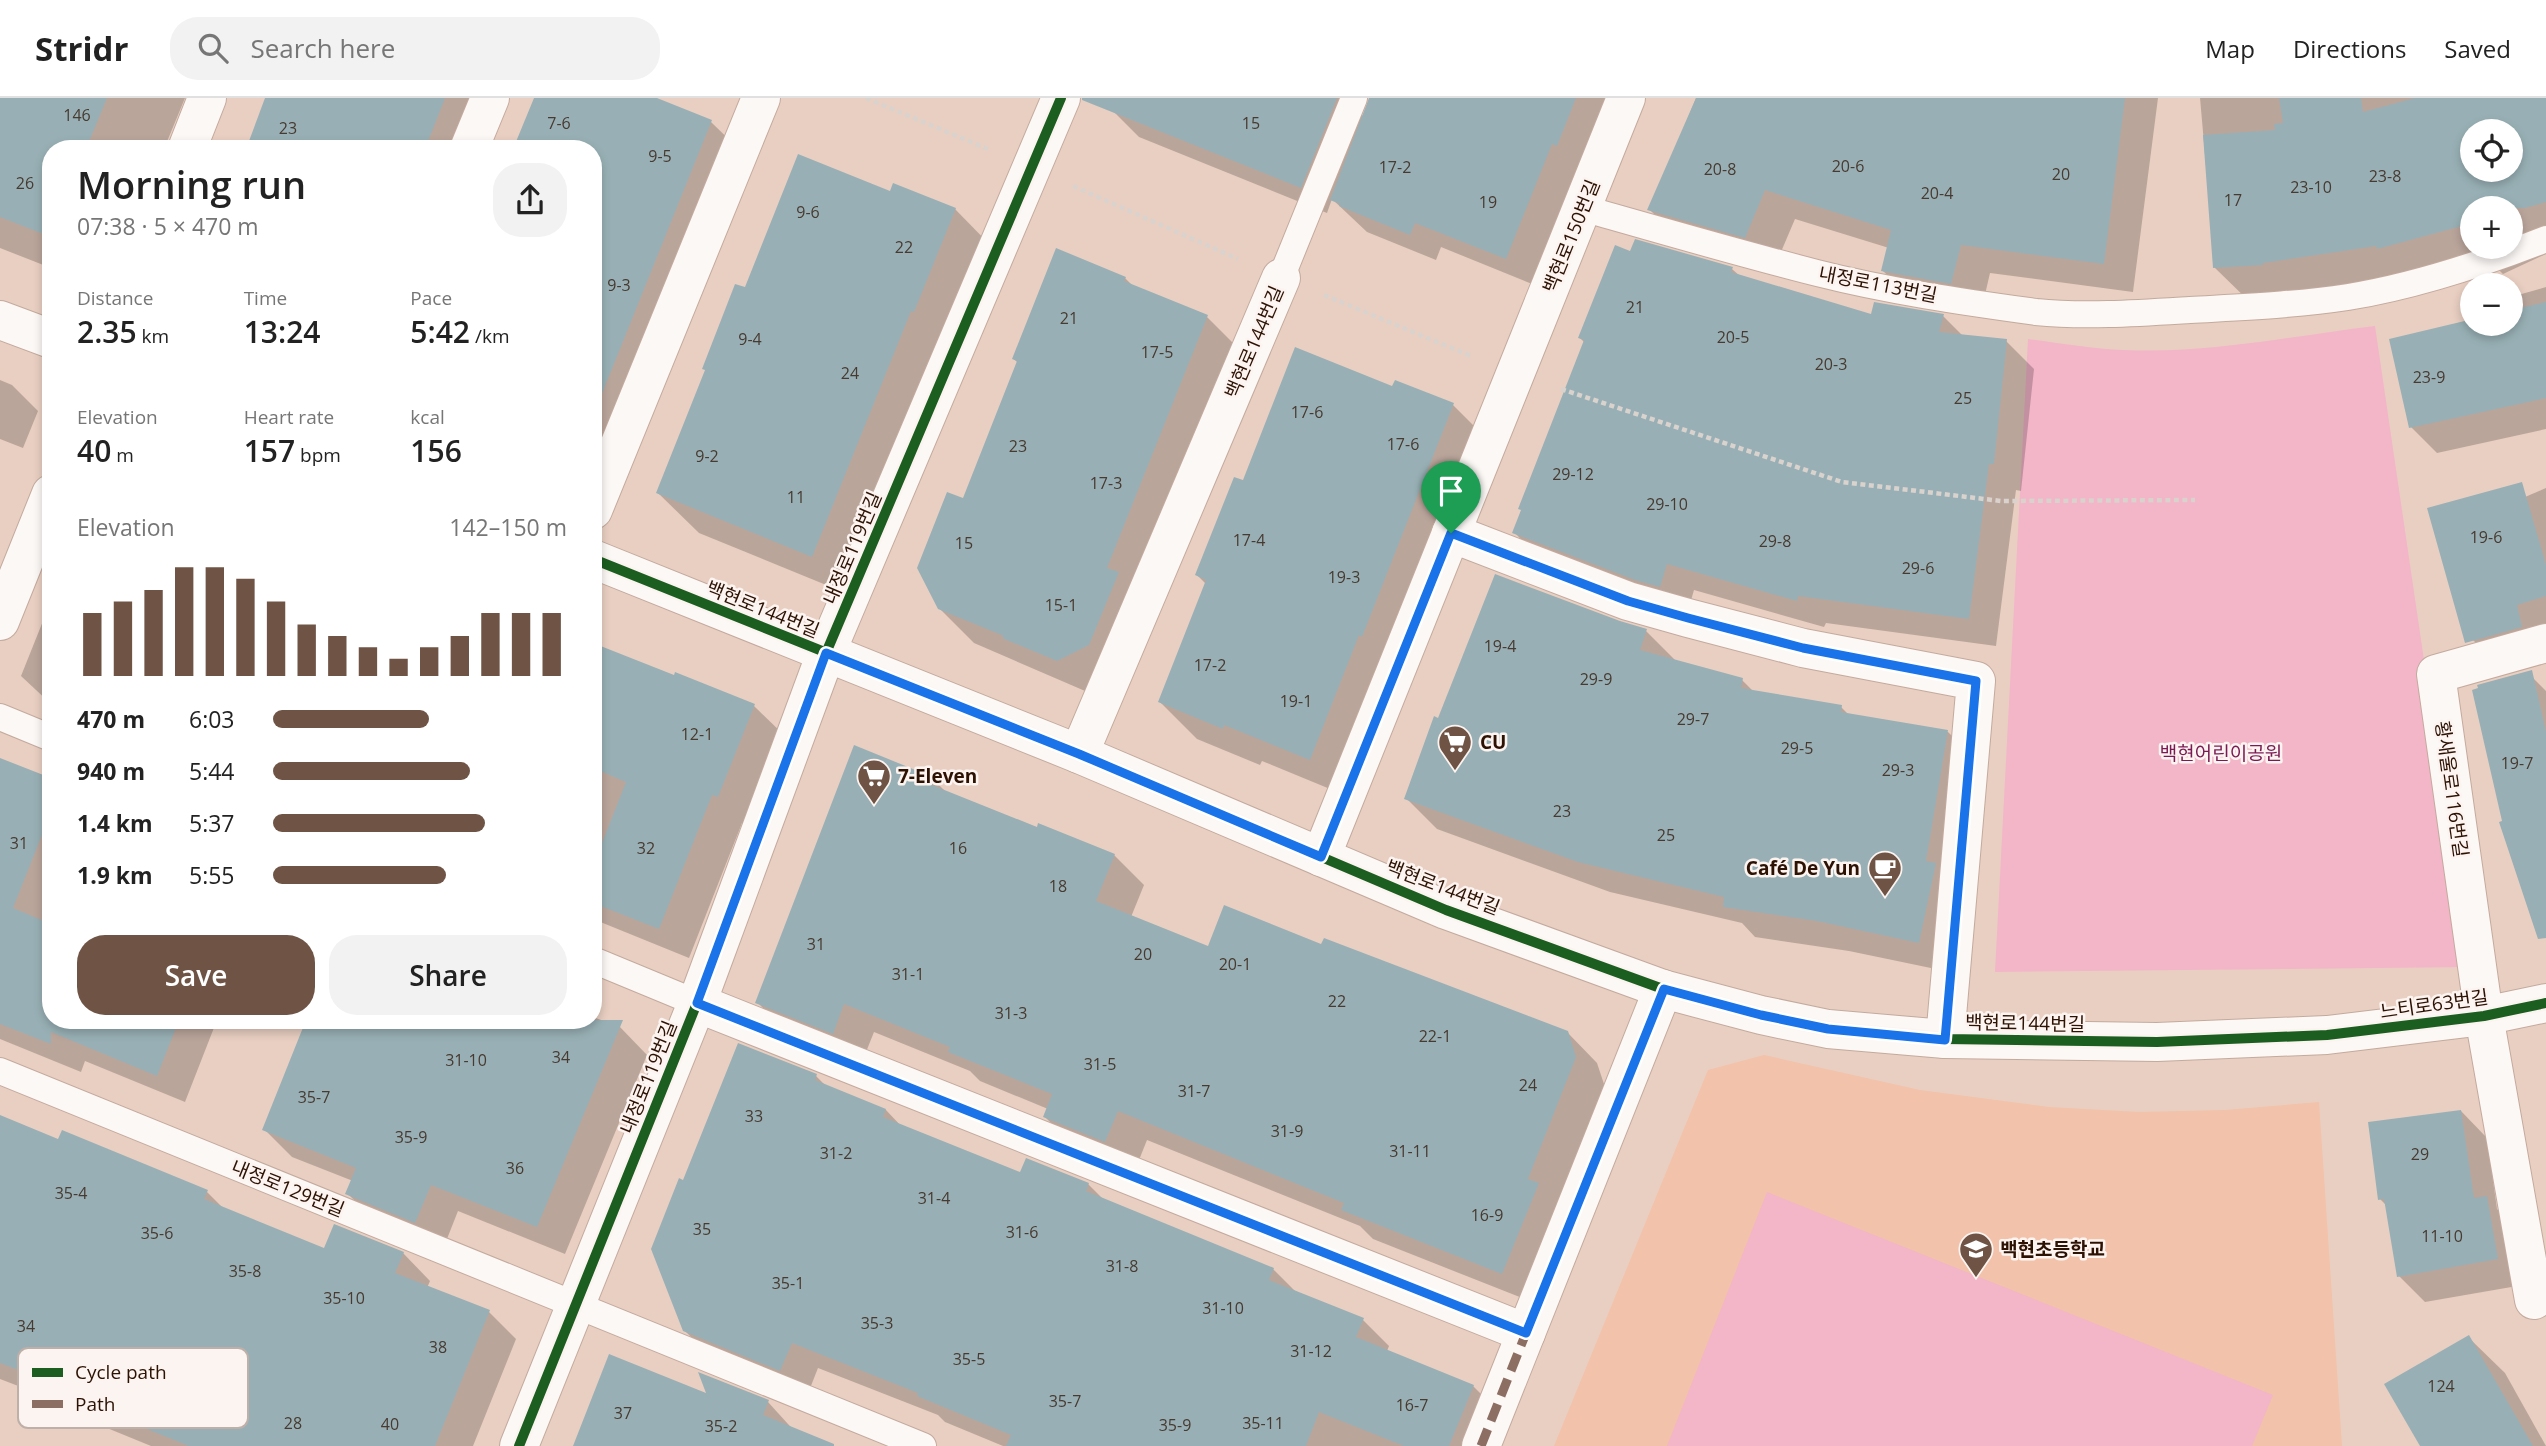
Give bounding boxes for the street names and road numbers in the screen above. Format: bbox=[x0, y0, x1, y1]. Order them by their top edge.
street label: 백현로150번길 bbox=[1536, 175, 1606, 297]
street label: 내정로113번길 bbox=[1817, 260, 1939, 308]
street label: 백현로144번길 bbox=[1219, 282, 1289, 402]
street label: 내정로119번길 bbox=[817, 488, 887, 608]
street label: 백현로144번길 bbox=[702, 574, 824, 644]
street label: 황새울로116번길 bbox=[2430, 719, 2474, 859]
street label: 백현로144번길 bbox=[1382, 853, 1504, 921]
street label: 느티로63번길 bbox=[2378, 984, 2490, 1024]
street label: 백현로144번길 bbox=[1965, 1009, 2085, 1037]
street label: 내정로119번길 bbox=[613, 1016, 683, 1138]
street label: 내정로129번길 bbox=[227, 1153, 349, 1223]

